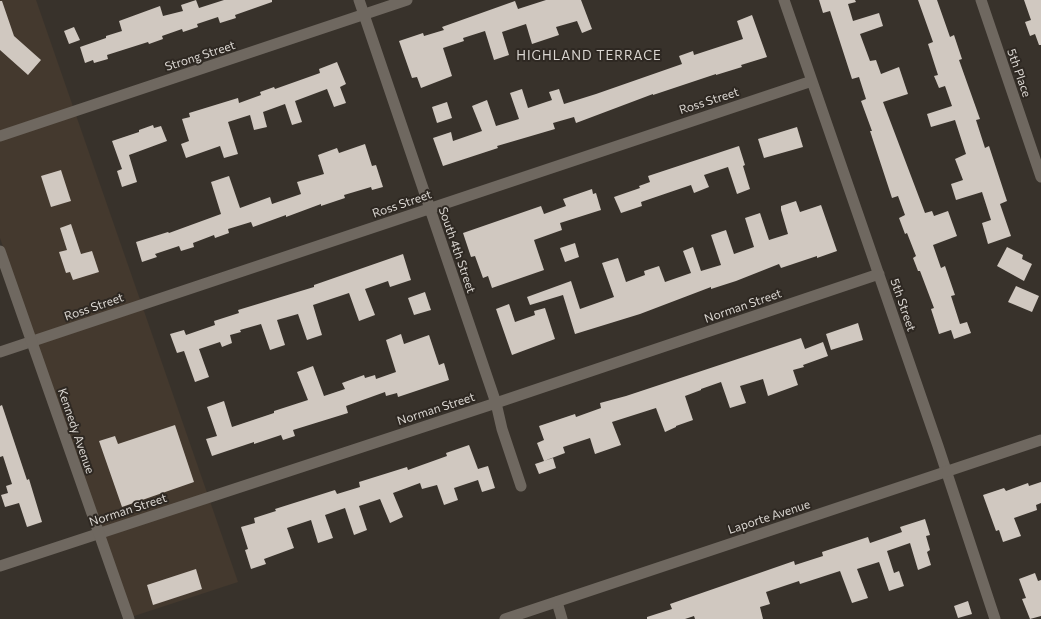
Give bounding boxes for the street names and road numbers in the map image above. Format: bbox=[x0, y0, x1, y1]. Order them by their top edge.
street label: Strong Street bbox=[163, 38, 237, 74]
street label: 5th Place bbox=[1004, 47, 1034, 99]
street label: Ross Street bbox=[677, 85, 741, 117]
street label: Ross Street bbox=[370, 187, 434, 221]
street label: South 4th Street bbox=[436, 205, 478, 295]
street label: 5th Street bbox=[887, 277, 919, 333]
street label: Norman Street bbox=[702, 286, 784, 326]
street label: Ross Street bbox=[62, 290, 126, 324]
street label: Kennedy Avenue bbox=[55, 386, 97, 476]
street label: Norman Street bbox=[395, 390, 477, 428]
street label: Norman Street bbox=[87, 491, 169, 529]
street label: Laporte Avenue bbox=[726, 497, 812, 537]

